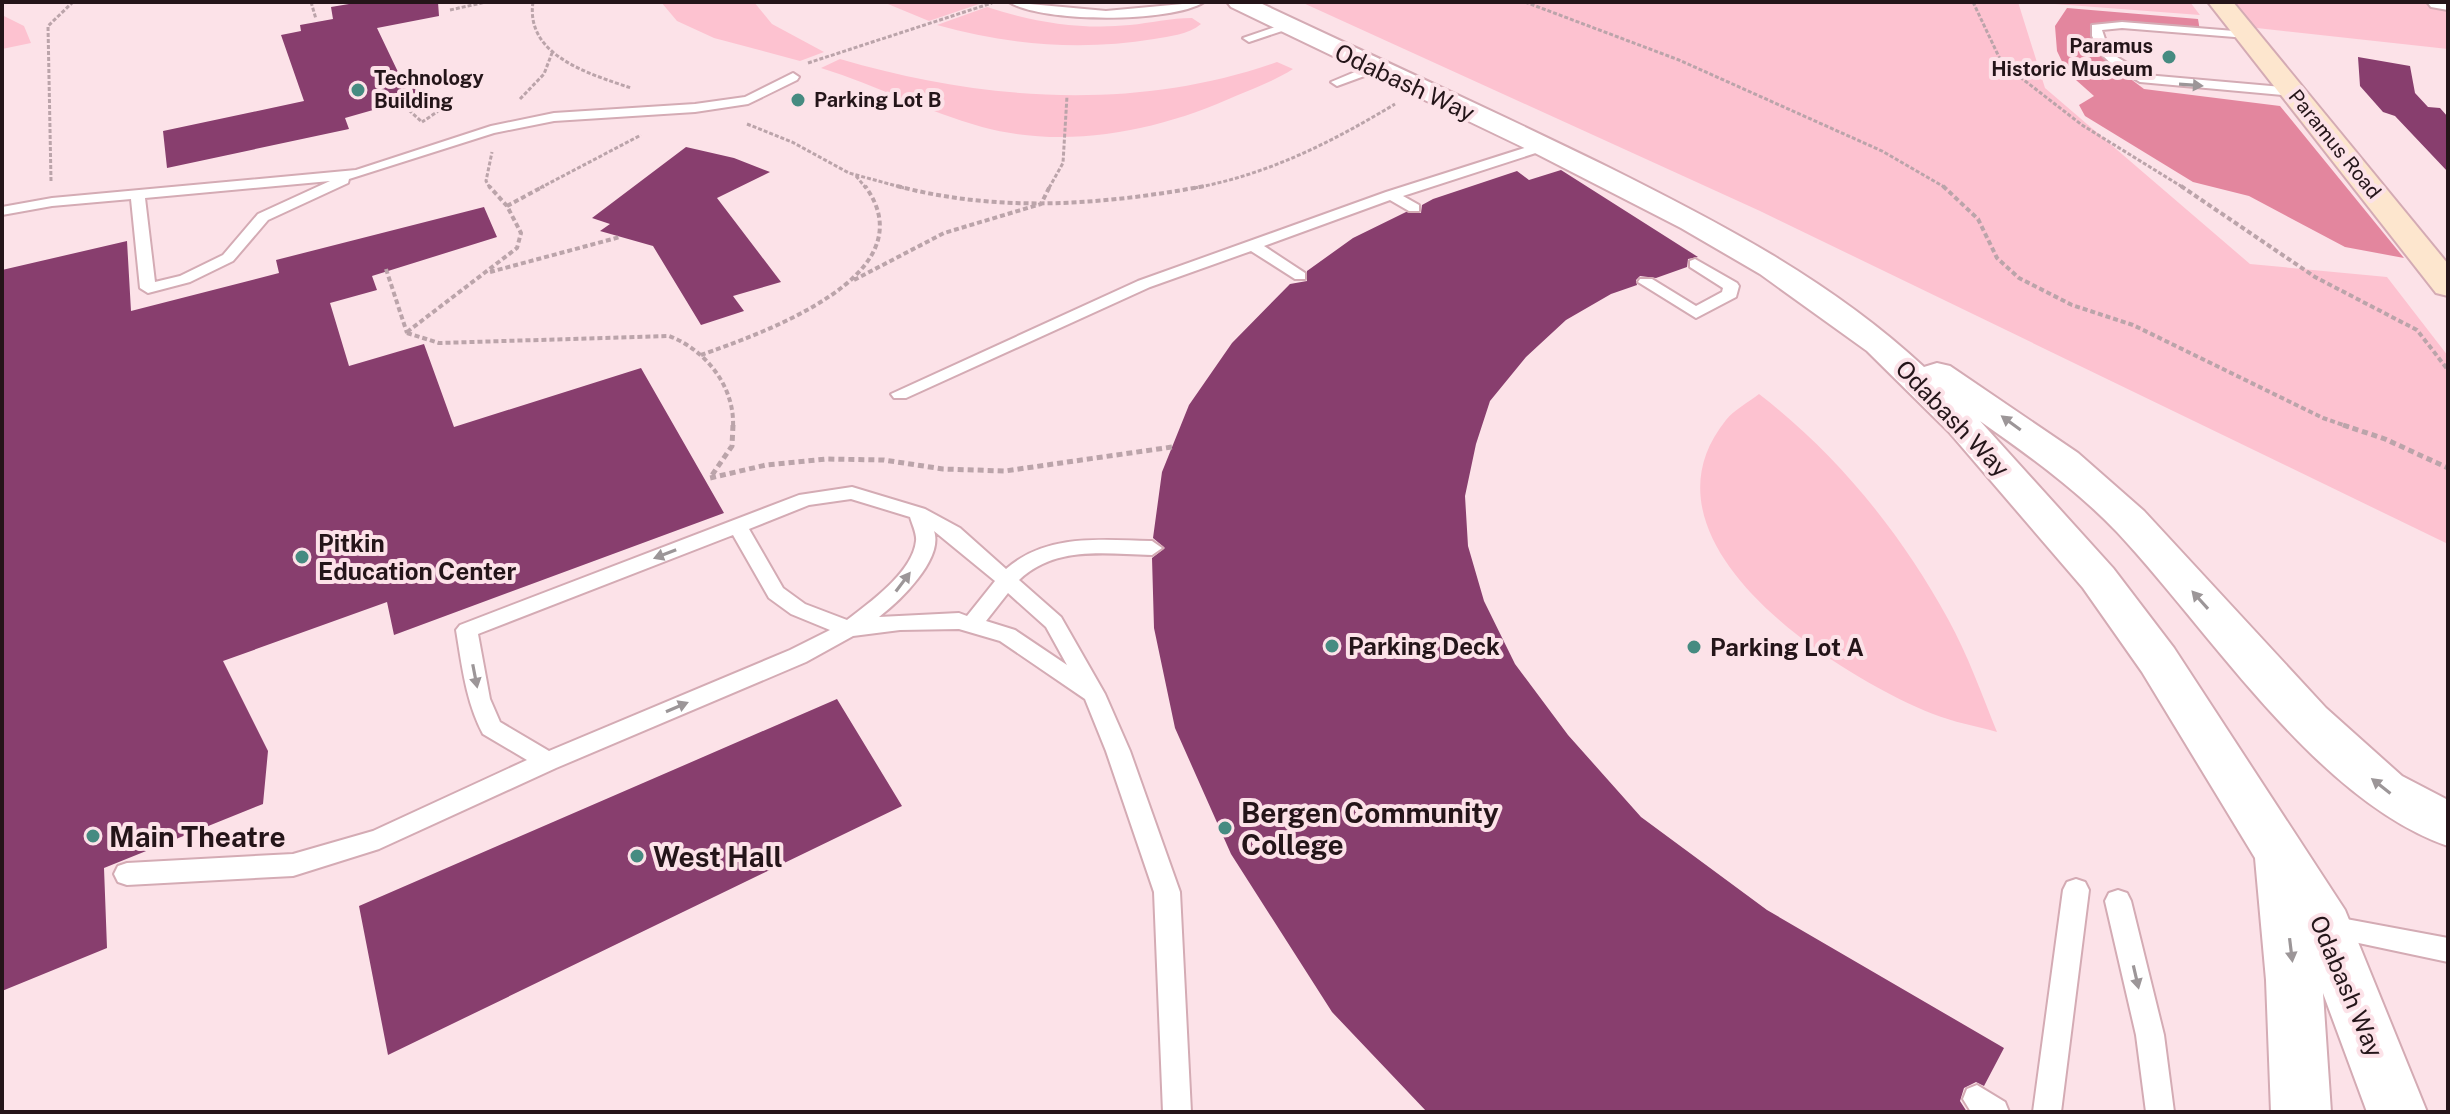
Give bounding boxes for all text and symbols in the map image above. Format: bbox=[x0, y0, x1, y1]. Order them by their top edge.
place label: Paramus Historic Museum bbox=[1991, 34, 2153, 81]
street label: Odabash Way bbox=[1331, 37, 1480, 127]
marker: Paramus Historic Museum bbox=[2160, 48, 2178, 66]
place label: Technology Building bbox=[374, 66, 484, 113]
one-way arrow bbox=[2179, 79, 2204, 92]
marker: Technology Building bbox=[349, 81, 367, 99]
street label: Paramus Road bbox=[2284, 85, 2386, 203]
place label: Parking Lot B bbox=[814, 88, 941, 112]
marker: Parking Lot B bbox=[789, 91, 807, 109]
street label: Odabash Way bbox=[1890, 354, 2016, 482]
one-way arrow bbox=[2000, 416, 2021, 431]
place label: Pitkin Education Center bbox=[318, 529, 516, 585]
marker: Pitkin Education Center bbox=[293, 548, 311, 566]
one-way arrow bbox=[653, 548, 677, 561]
one-way arrow bbox=[894, 572, 910, 592]
one-way arrow bbox=[2192, 590, 2209, 610]
place label: Parking Deck bbox=[1348, 632, 1500, 660]
place label: Parking Lot A bbox=[1710, 633, 1864, 661]
marker: Parking Deck bbox=[1323, 637, 1341, 655]
marker: Parking Lot A bbox=[1685, 638, 1703, 656]
one-way arrow bbox=[470, 664, 482, 689]
one-way arrow bbox=[665, 700, 689, 713]
one-way arrow bbox=[2371, 778, 2391, 794]
place label: Bergen Community College bbox=[1241, 796, 1499, 861]
marker: Bergen Community College bbox=[1216, 819, 1234, 837]
place label: Main Theatre bbox=[109, 820, 286, 853]
marker: Main Theatre bbox=[84, 827, 102, 845]
place label: West Hall bbox=[653, 840, 783, 873]
marker: West Hall bbox=[628, 847, 646, 865]
street label: Odabash Way bbox=[2305, 911, 2389, 1061]
one-way arrow bbox=[2284, 938, 2297, 963]
one-way arrow bbox=[2131, 964, 2143, 989]

